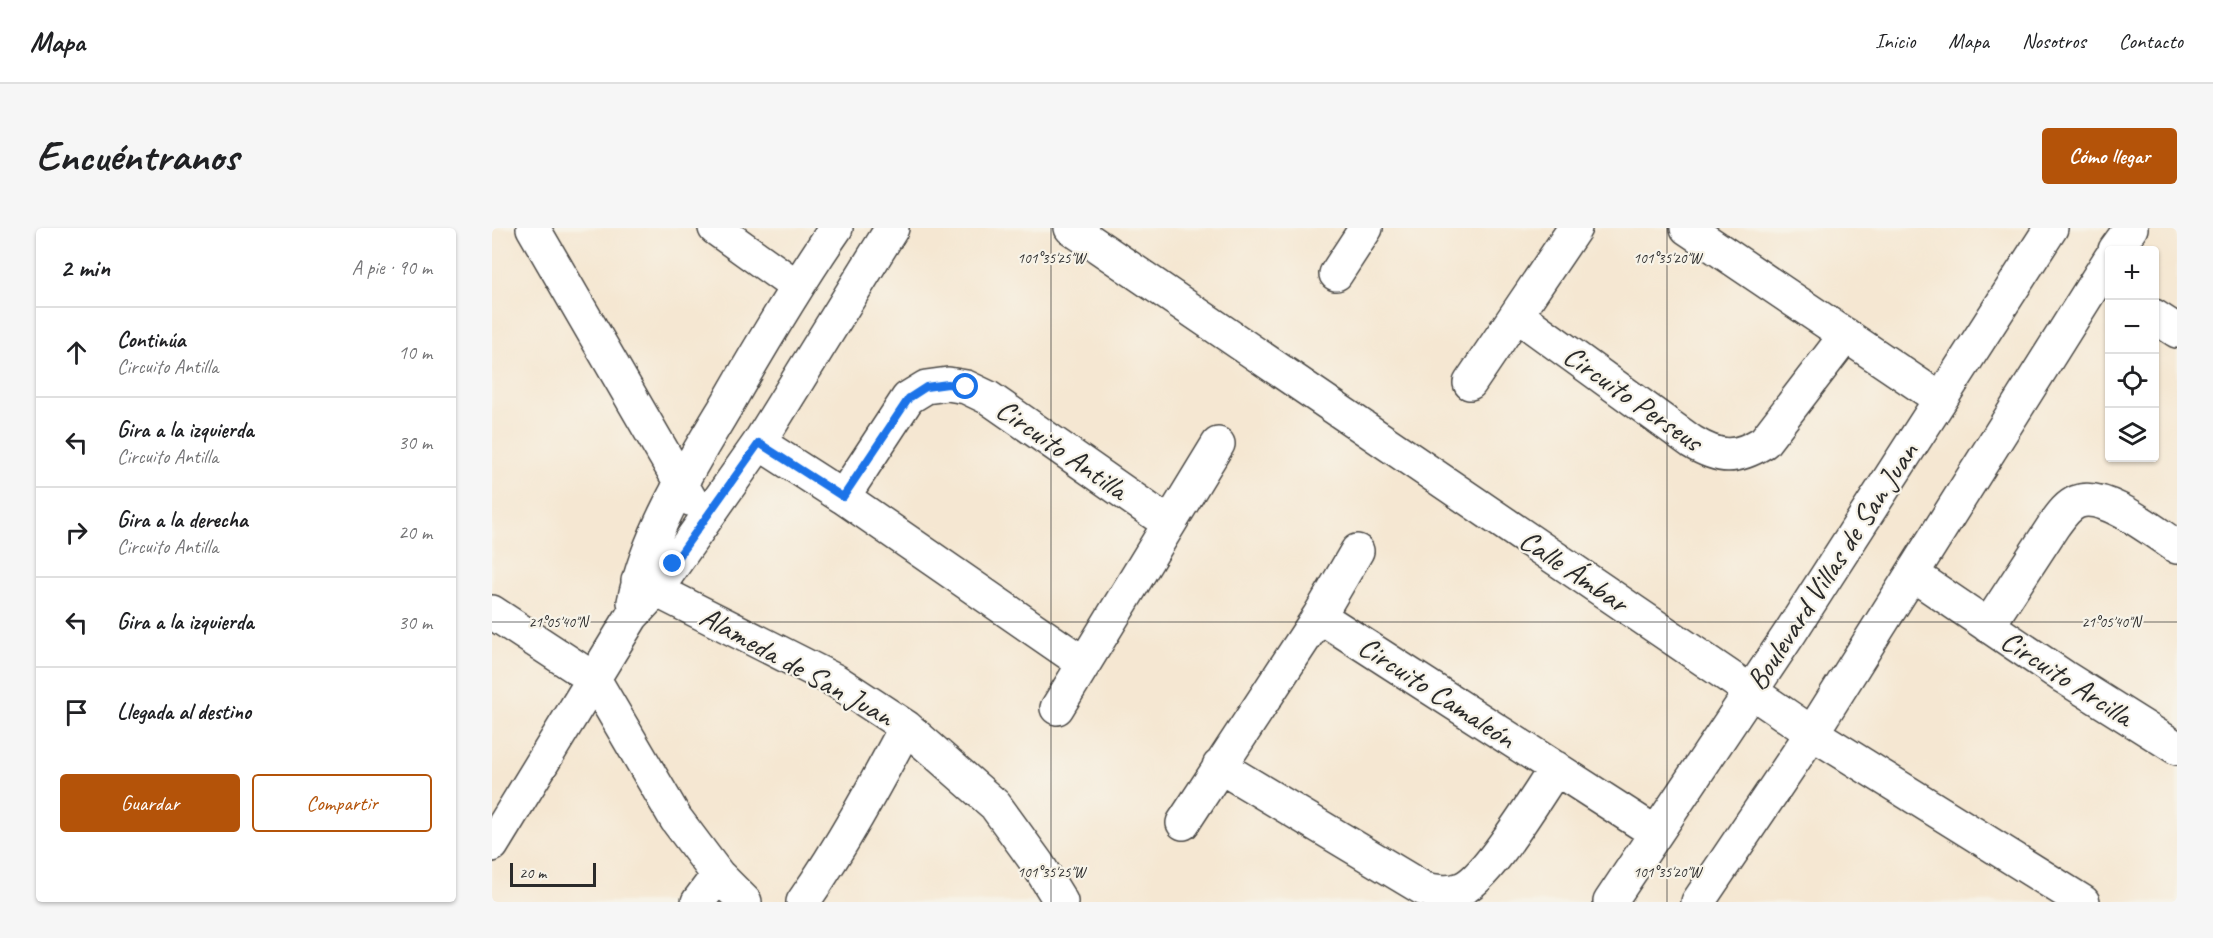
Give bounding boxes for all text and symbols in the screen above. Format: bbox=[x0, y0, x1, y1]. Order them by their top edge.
text: Mapa bbox=[30, 24, 85, 59]
text: Inicio bbox=[1875, 28, 1915, 54]
text: Mapa bbox=[1948, 28, 1989, 54]
text: Nosotros bbox=[2022, 28, 2086, 54]
text: Contacto bbox=[2119, 28, 2183, 54]
button: Cómo llegar bbox=[2042, 128, 2177, 184]
text: Encuéntranos bbox=[36, 130, 238, 183]
map controls bbox=[2105, 246, 2159, 462]
button: + bbox=[2105, 246, 2159, 300]
text: 101°35'25"W bbox=[1017, 249, 1088, 268]
text: 101°35'20"W bbox=[1633, 249, 1704, 268]
text: 2 min bbox=[60, 251, 110, 284]
text: A pie · 90 m bbox=[352, 255, 432, 280]
button: − bbox=[2105, 300, 2159, 354]
text: Continúa bbox=[117, 326, 185, 354]
icon: ahead bbox=[60, 336, 93, 369]
street label: Circuito Perseus bbox=[1556, 336, 1712, 461]
text: 10 m bbox=[398, 340, 432, 365]
text: Circuito Antilla bbox=[117, 354, 218, 379]
button: locate bbox=[2105, 354, 2159, 408]
route start bbox=[952, 373, 978, 399]
street label: Circuito Antilla bbox=[989, 390, 1137, 510]
button: layers bbox=[2105, 408, 2159, 462]
text: Gira a la izquierda bbox=[117, 416, 254, 444]
icon: left bbox=[60, 426, 93, 459]
text: 30 m bbox=[398, 430, 432, 455]
street label: Boulevard Villas de San Juan bbox=[1738, 434, 1927, 697]
text: Circuito Antilla bbox=[117, 444, 218, 469]
text: Gira a la derecha bbox=[117, 506, 248, 534]
icon: right bbox=[60, 516, 93, 549]
text: 20 m bbox=[398, 520, 432, 545]
street label: Calle Ámbar bbox=[1512, 521, 1638, 622]
text: Circuito Antilla bbox=[117, 534, 218, 559]
route end bbox=[659, 550, 685, 576]
street label: Alameda de San Juan bbox=[693, 597, 902, 736]
icon: left bbox=[60, 606, 93, 639]
text: Gira a la izquierda bbox=[117, 608, 254, 636]
text: 30 m bbox=[398, 610, 432, 635]
text: 21°05'40"N bbox=[528, 613, 591, 632]
text: 21°05'40"N bbox=[2081, 613, 2144, 632]
street label: Circuito Arcilla bbox=[1994, 621, 2142, 736]
street label: Circuito Camaleón bbox=[1351, 627, 1524, 758]
icon: arrive bbox=[60, 696, 93, 729]
text: Llegada al destino bbox=[117, 698, 251, 726]
button: Guardar bbox=[60, 774, 240, 832]
button: Compartir bbox=[252, 774, 432, 832]
scale bar bbox=[510, 860, 596, 888]
text: 20 m bbox=[519, 863, 546, 883]
text: 101°35'25"W bbox=[1017, 863, 1088, 882]
text: 101°35'20"W bbox=[1633, 863, 1704, 882]

